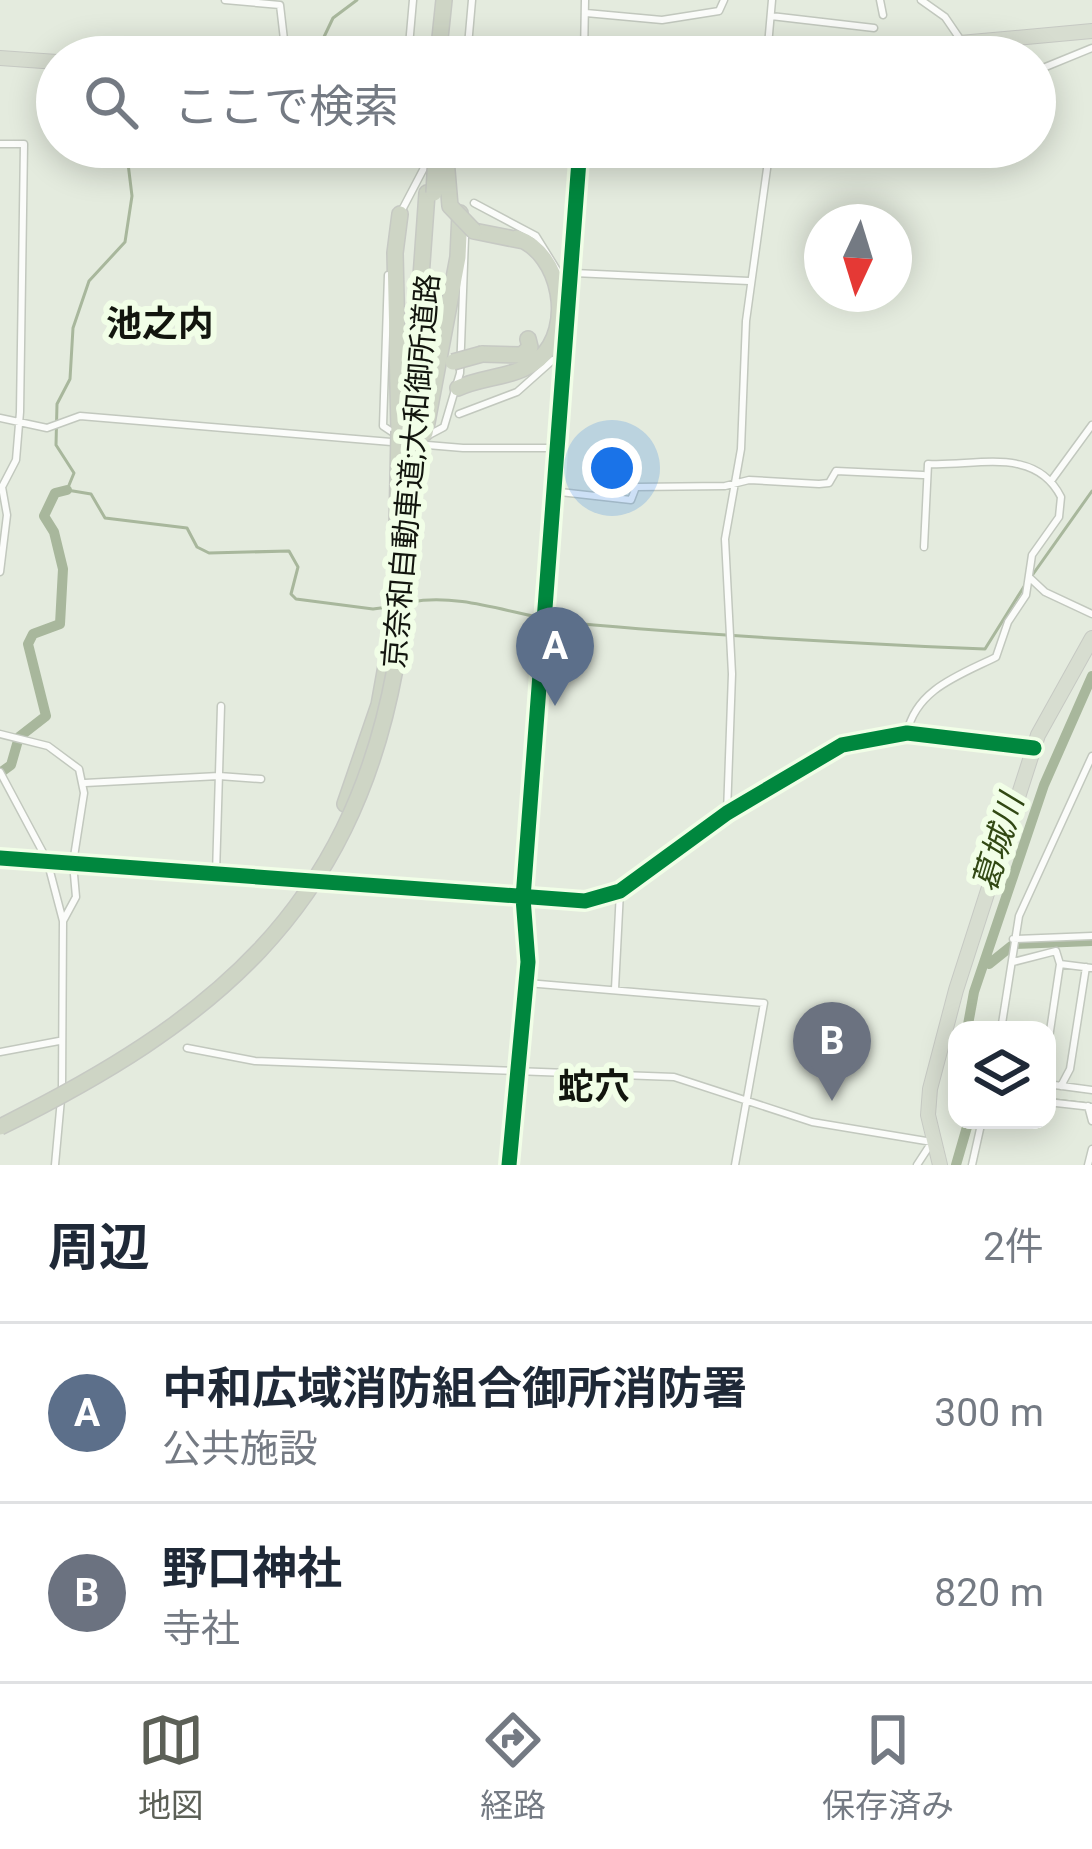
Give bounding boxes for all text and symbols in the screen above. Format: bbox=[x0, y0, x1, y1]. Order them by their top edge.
search box bbox=[36, 36, 1056, 168]
icon: search bbox=[78, 69, 144, 135]
text: ここで検索 bbox=[174, 80, 399, 133]
north arrow bbox=[804, 204, 912, 312]
street label: 京奈和自動車道;大和御所道路 bbox=[376, 272, 446, 670]
district label: 池之内 bbox=[106, 303, 214, 345]
your location bbox=[582, 438, 642, 498]
pin: A bbox=[516, 607, 594, 706]
water label: 葛城川 bbox=[965, 787, 1032, 896]
pin: B bbox=[793, 1002, 871, 1101]
map controls bbox=[948, 1021, 1056, 1129]
button: layers bbox=[948, 1021, 1056, 1129]
district label: 蛇穴 bbox=[558, 1066, 630, 1108]
text: 周辺 bbox=[48, 1218, 150, 1277]
text: 2件 bbox=[983, 1224, 1044, 1270]
text: 中和広域消防組合御所消防署 bbox=[162, 1362, 747, 1415]
text: A bbox=[74, 1390, 100, 1436]
text: 300 m bbox=[934, 1390, 1044, 1436]
text: 公共施設 bbox=[162, 1426, 318, 1472]
text: 野口神社 bbox=[162, 1542, 342, 1595]
text: B bbox=[75, 1570, 99, 1616]
text: 820 m bbox=[934, 1570, 1044, 1616]
text: 寺社 bbox=[162, 1606, 240, 1652]
tab: 地図 bbox=[138, 1707, 204, 1827]
tab: 経路 bbox=[480, 1707, 546, 1827]
tab: 保存済み bbox=[822, 1707, 954, 1827]

